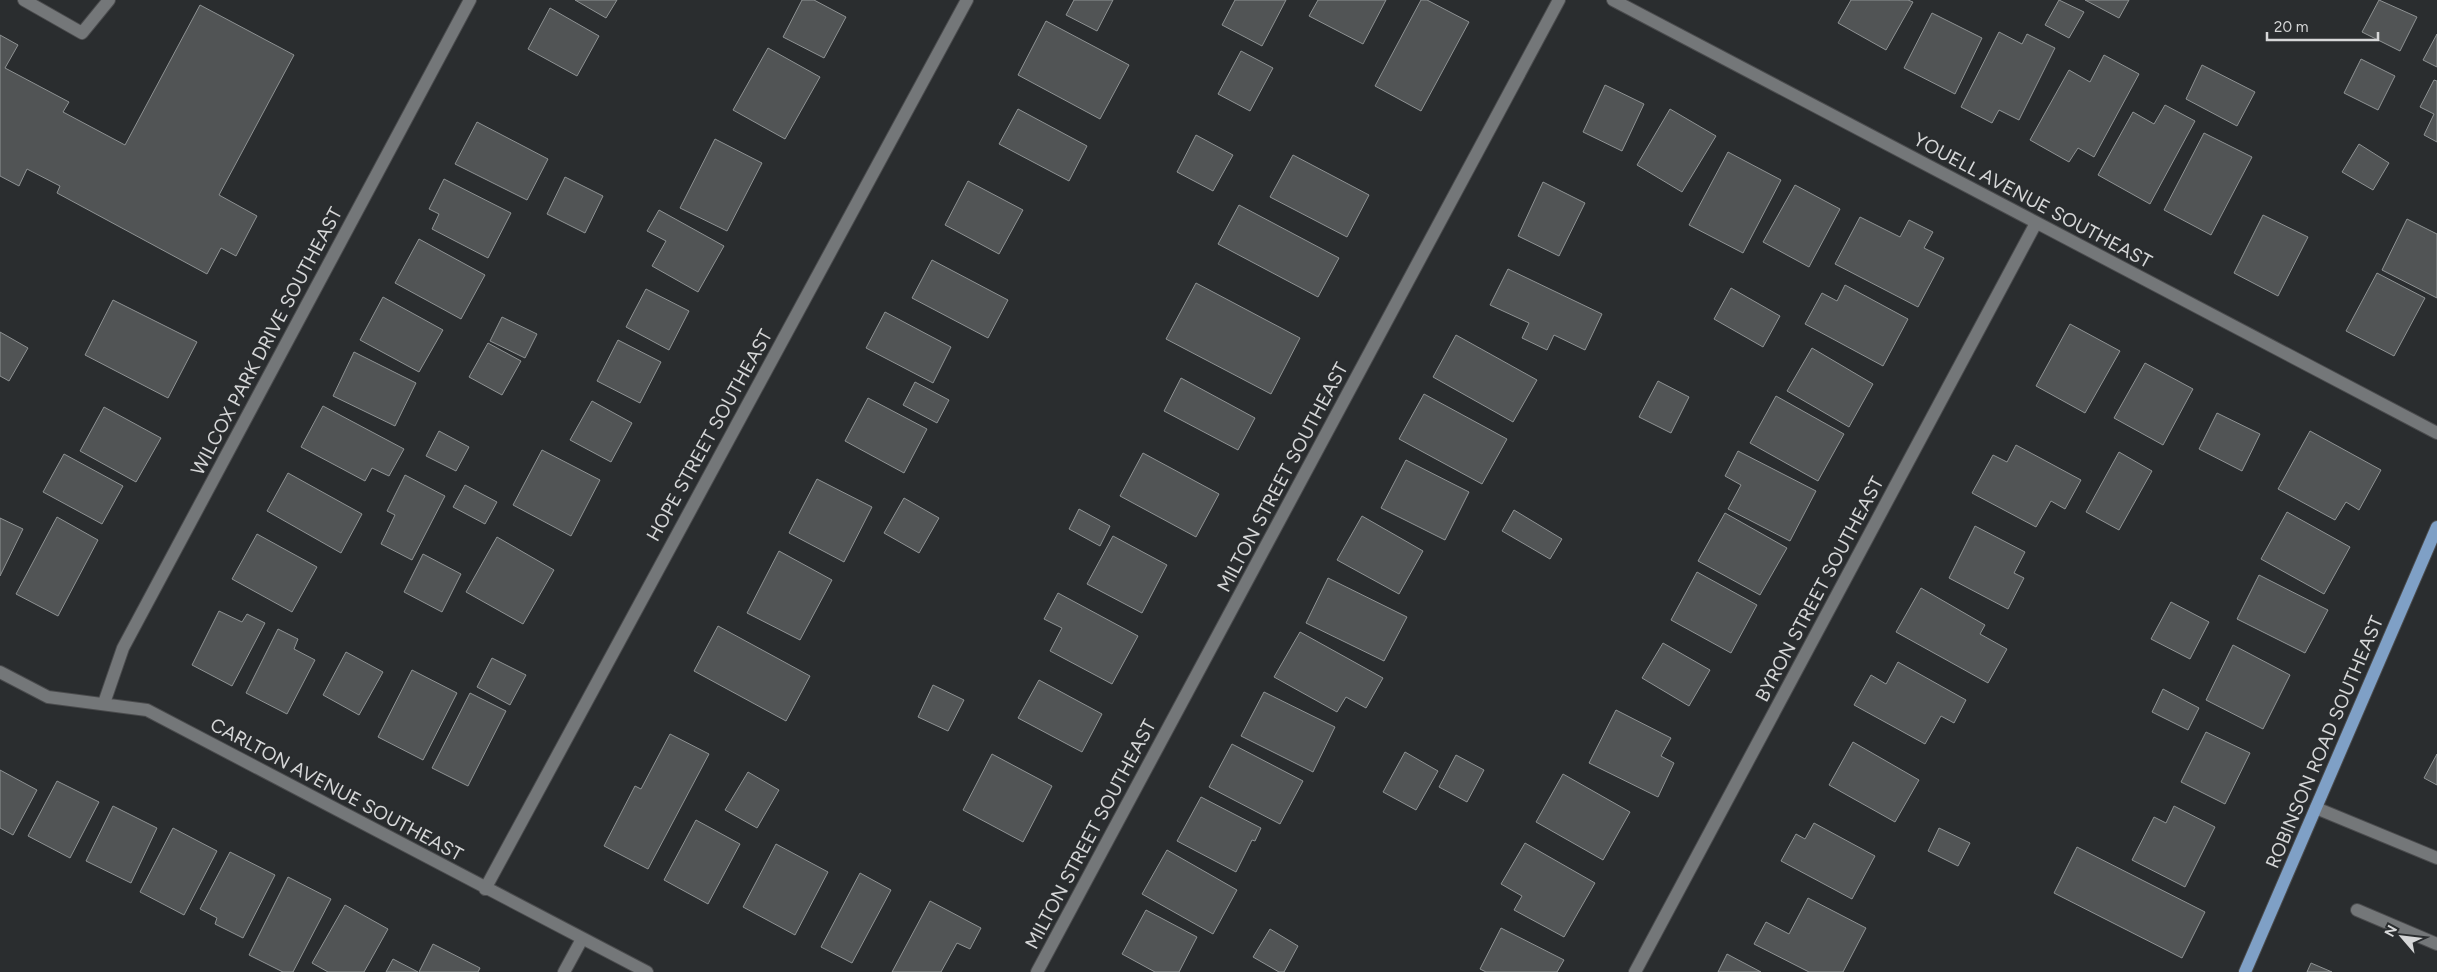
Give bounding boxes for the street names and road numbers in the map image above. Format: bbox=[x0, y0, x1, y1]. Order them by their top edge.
street label: YOUELL AVENUE SOUTHEAST bbox=[1910, 128, 2156, 273]
street label: WILCOX PARK DRIVE SOUTHEAST bbox=[186, 203, 347, 479]
street label: HOPE STREET SOUTHEAST bbox=[642, 325, 778, 545]
street label: MILTON STREET SOUTHEAST bbox=[1212, 358, 1353, 596]
street label: BYRON STREET SOUTHEAST bbox=[1750, 472, 1889, 706]
street label: ROBINSON ROAD SOUTHEAST bbox=[2261, 612, 2388, 872]
street label: CARLTON AVENUE SOUTHEAST bbox=[207, 713, 467, 866]
street label: MILTON STREET SOUTHEAST bbox=[1020, 715, 1161, 953]

